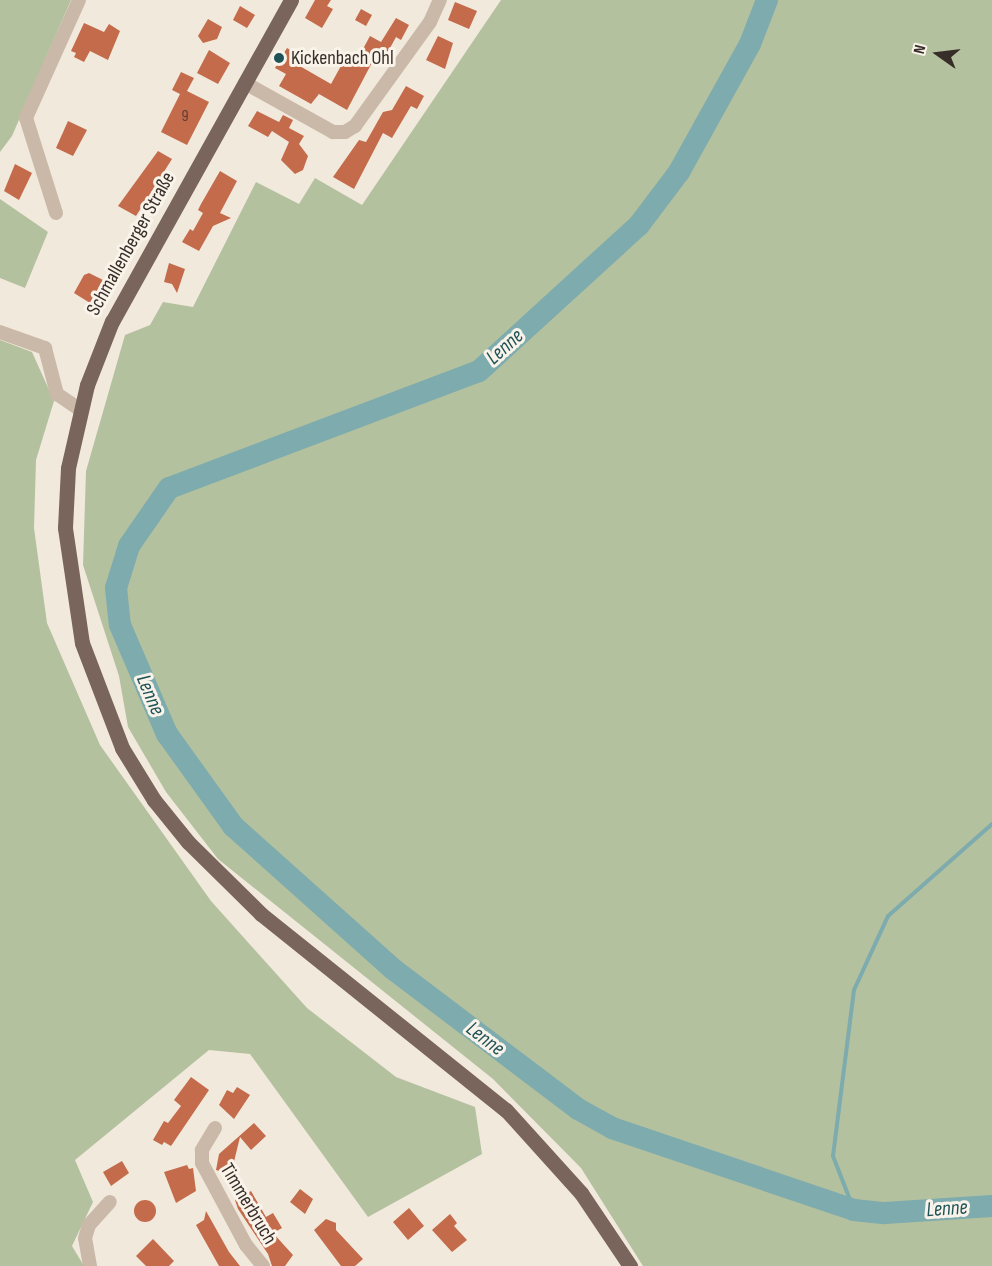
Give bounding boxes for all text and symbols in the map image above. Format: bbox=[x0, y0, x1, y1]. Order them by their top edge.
north arrow bbox=[908, 24, 968, 84]
text: N bbox=[910, 43, 930, 56]
place label: Kickenbach Ohl bbox=[291, 46, 394, 70]
marker: Kickenbach Ohl bbox=[272, 51, 286, 65]
house number: 9 bbox=[181, 107, 189, 127]
street label: Schmallenberger Straße bbox=[82, 168, 180, 320]
water label: Lenne bbox=[481, 324, 529, 370]
water label: Lenne bbox=[130, 671, 170, 719]
water label: Lenne bbox=[461, 1016, 509, 1062]
street label: Timmerbruch bbox=[214, 1159, 282, 1249]
water label: Lenne bbox=[925, 1195, 969, 1223]

